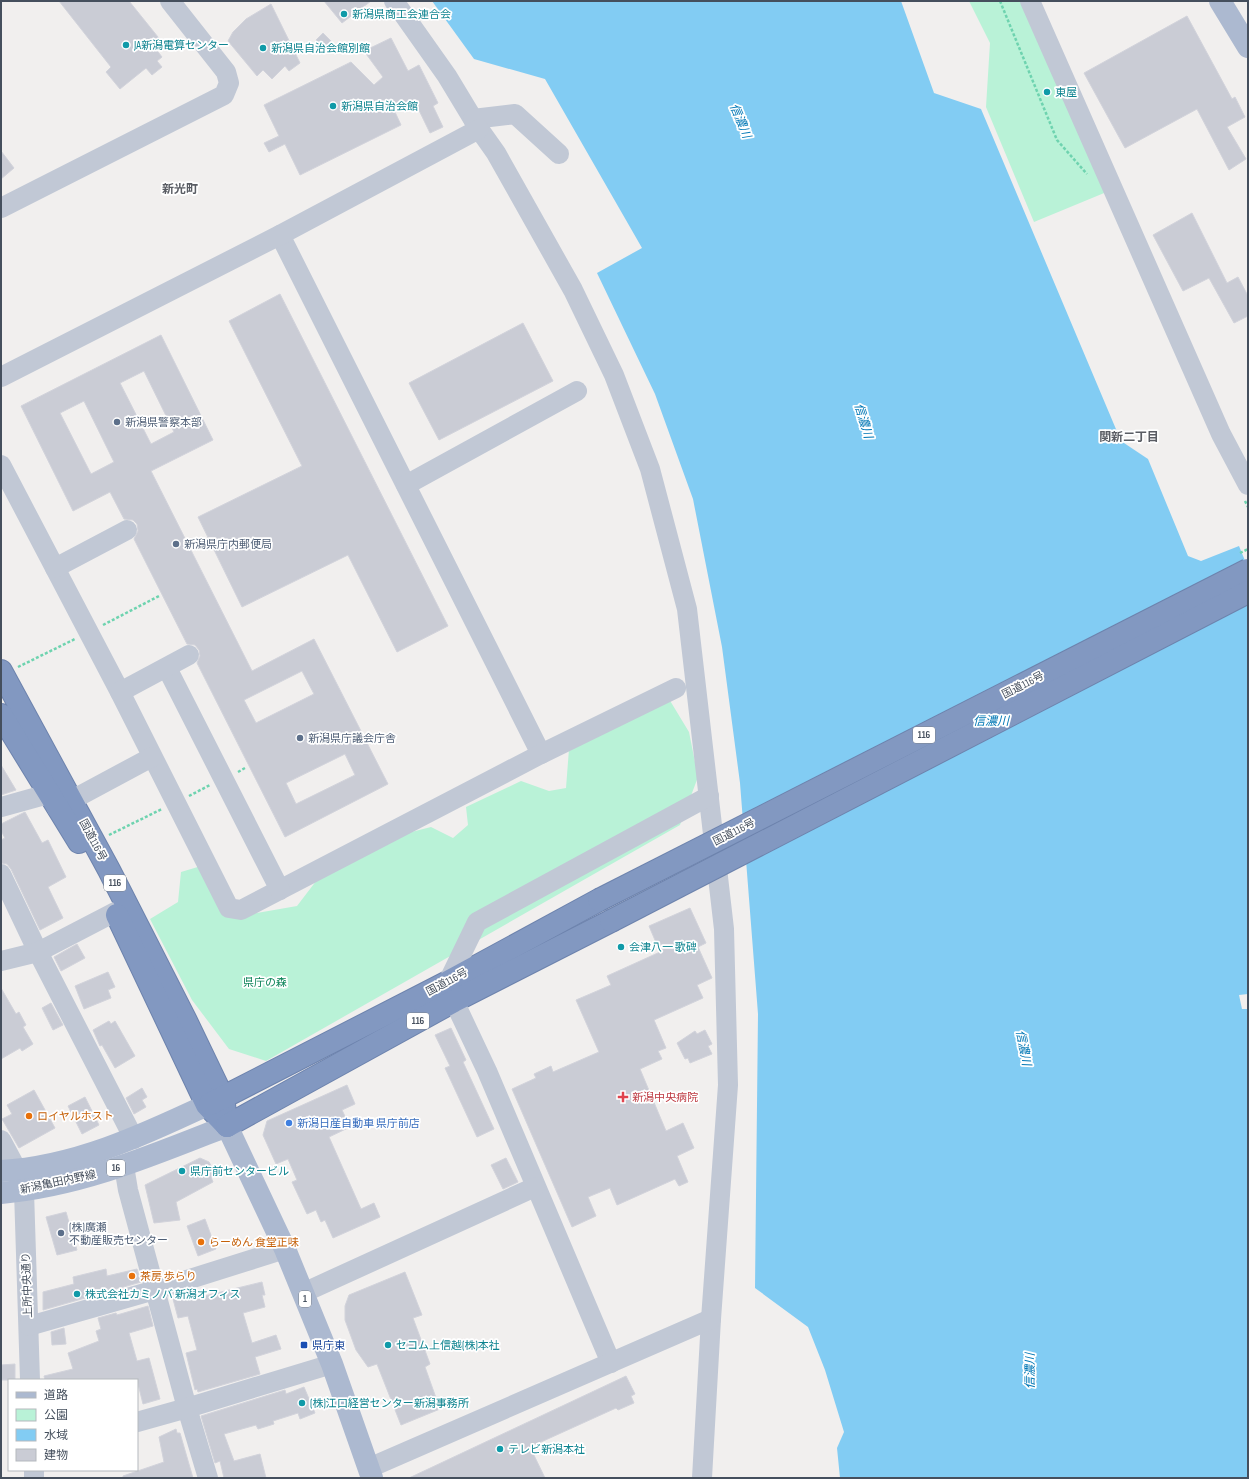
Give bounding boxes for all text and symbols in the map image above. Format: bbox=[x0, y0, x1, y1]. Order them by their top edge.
place label: 新潟県商工会連合会 bbox=[352, 8, 451, 21]
marker: 新潟県商工会連合会 bbox=[339, 9, 349, 19]
place label: JA新潟電算センター bbox=[133, 39, 229, 52]
marker: JA新潟電算センター bbox=[121, 40, 131, 50]
place label: 新潟県自治会館別館 bbox=[271, 42, 370, 55]
marker: 新潟県自治会館別館 bbox=[258, 43, 268, 53]
place label: 東屋 bbox=[1055, 86, 1077, 99]
marker: 東屋 bbox=[1042, 87, 1052, 97]
place label: 新潟県自治会館 bbox=[341, 100, 418, 113]
marker: 新潟県自治会館 bbox=[328, 101, 338, 111]
water label: 信濃川 bbox=[726, 101, 755, 142]
district label: 新光町 bbox=[162, 182, 198, 197]
water label: 信濃川 bbox=[851, 402, 876, 442]
place label: 新潟県警察本部 bbox=[125, 416, 202, 429]
marker: 新潟県警察本部 bbox=[112, 417, 122, 427]
district label: 関新二丁目 bbox=[1099, 430, 1159, 445]
place label: 新潟県庁内郵便局 bbox=[184, 538, 272, 551]
marker: 新潟県庁内郵便局 bbox=[171, 539, 181, 549]
street label: 国道116号 bbox=[1000, 669, 1046, 701]
water label: 信濃川 bbox=[973, 714, 1011, 729]
road number: 116 bbox=[913, 727, 935, 743]
place label: 新潟県庁議会庁舎 bbox=[308, 732, 396, 745]
marker: 新潟県庁議会庁舎 bbox=[295, 733, 305, 743]
street label: 国道116号 bbox=[711, 816, 757, 848]
street label: 国道116号 bbox=[77, 817, 109, 863]
road number: 116 bbox=[104, 875, 126, 891]
place label: 会津八一 歌碑 bbox=[629, 941, 697, 954]
marker: 会津八一 歌碑 bbox=[616, 942, 626, 952]
street label: 国道116号 bbox=[424, 966, 470, 998]
park label: 県庁の森 bbox=[243, 976, 287, 989]
road number: 116 bbox=[407, 1013, 429, 1029]
water label: 信濃川 bbox=[1012, 1029, 1034, 1069]
marker: 新潟中央病院 bbox=[617, 1091, 629, 1103]
place label: 新潟中央病院 bbox=[632, 1091, 698, 1104]
place label: ロイヤルホスト bbox=[37, 1110, 114, 1123]
marker: ロイヤルホスト bbox=[24, 1111, 34, 1121]
place label: 新潟日産自動車 県庁前店 bbox=[297, 1117, 420, 1130]
marker: 新潟日産自動車 県庁前店 bbox=[284, 1118, 294, 1128]
road number: 16 bbox=[107, 1160, 125, 1176]
place label: 県庁前センタービル bbox=[190, 1165, 289, 1178]
marker: 県庁前センタービル bbox=[177, 1166, 187, 1176]
street label: 新潟亀田内野線 bbox=[19, 1168, 97, 1196]
place label: (株)廣瀬 不動産販売センター bbox=[69, 1221, 168, 1247]
marker: (株)廣瀬 不動産販売センター bbox=[56, 1228, 66, 1238]
place label: らーめん 食堂正味 bbox=[209, 1236, 299, 1249]
marker: らーめん 食堂正味 bbox=[196, 1237, 206, 1247]
street label: 上所中央通り bbox=[19, 1252, 35, 1318]
place label: 茶房 歩らり bbox=[140, 1270, 197, 1283]
marker: 茶房 歩らり bbox=[127, 1271, 137, 1281]
place label: 株式会社カミノバ 新潟オフィス bbox=[85, 1288, 241, 1301]
marker: 株式会社カミノバ 新潟オフィス bbox=[72, 1289, 82, 1299]
road number: 1 bbox=[299, 1291, 311, 1307]
place label: 県庁東 bbox=[312, 1339, 345, 1352]
place label: セコム上信越(株)本社 bbox=[396, 1339, 500, 1352]
marker: 県庁東 bbox=[299, 1340, 309, 1350]
marker: セコム上信越(株)本社 bbox=[383, 1340, 393, 1350]
water label: 信濃川 bbox=[1023, 1351, 1038, 1389]
legend bbox=[8, 1379, 138, 1471]
text: 道路 bbox=[44, 1388, 68, 1403]
place label: (株)江口経営センター新潟事務所 bbox=[310, 1397, 470, 1410]
marker: (株)江口経営センター新潟事務所 bbox=[297, 1398, 307, 1408]
text: 公園 bbox=[44, 1408, 68, 1423]
text: 水域 bbox=[44, 1428, 68, 1443]
place label: テレビ新潟本社 bbox=[508, 1443, 585, 1456]
marker: テレビ新潟本社 bbox=[495, 1444, 505, 1454]
text: 建物 bbox=[44, 1448, 68, 1463]

